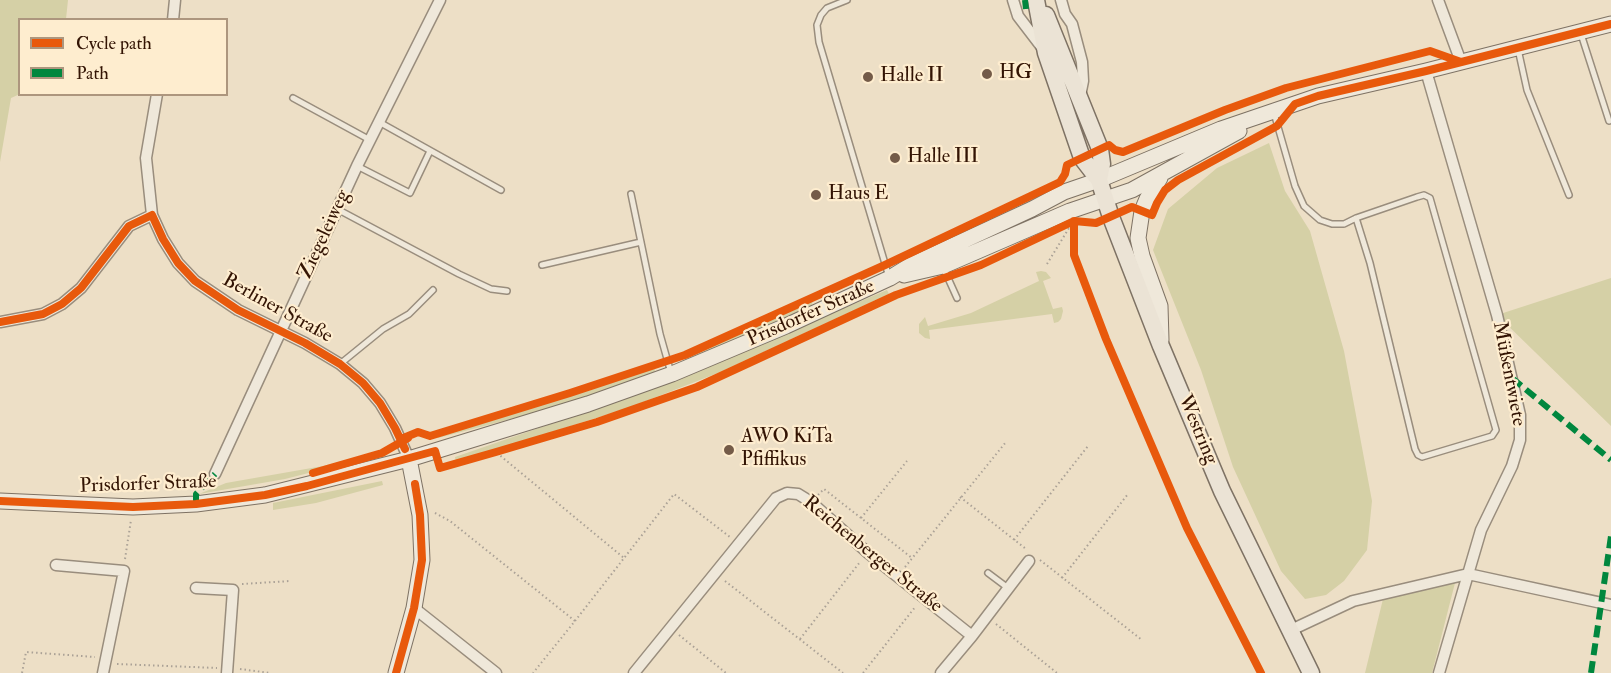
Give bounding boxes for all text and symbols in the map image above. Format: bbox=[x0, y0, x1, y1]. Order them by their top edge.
legend bbox=[18, 18, 228, 96]
text: Cycle path bbox=[76, 32, 152, 55]
text: Path bbox=[76, 62, 109, 85]
place label: HG bbox=[999, 62, 1032, 86]
place label: Halle II bbox=[880, 65, 944, 89]
marker: HG bbox=[980, 67, 994, 81]
marker: Halle II bbox=[861, 70, 875, 84]
place label: Halle III bbox=[907, 146, 979, 170]
marker: Halle III bbox=[888, 151, 902, 165]
place label: Haus E bbox=[828, 183, 888, 207]
street label: Ziegeleiweg bbox=[294, 187, 356, 283]
marker: Haus E bbox=[809, 188, 823, 202]
street label: Berliner Straße bbox=[218, 269, 336, 349]
street label: Prisdorfer Straße bbox=[744, 275, 878, 353]
street label: Müßentwiete bbox=[1486, 320, 1530, 428]
street label: Westring bbox=[1172, 392, 1222, 468]
place label: AWO KiTa Pfiffikus bbox=[741, 426, 833, 473]
marker: AWO KiTa Pfiffikus bbox=[722, 443, 736, 457]
street label: Prisdorfer Straße bbox=[79, 471, 217, 499]
street label: Reichenberger Straße bbox=[797, 491, 947, 619]

